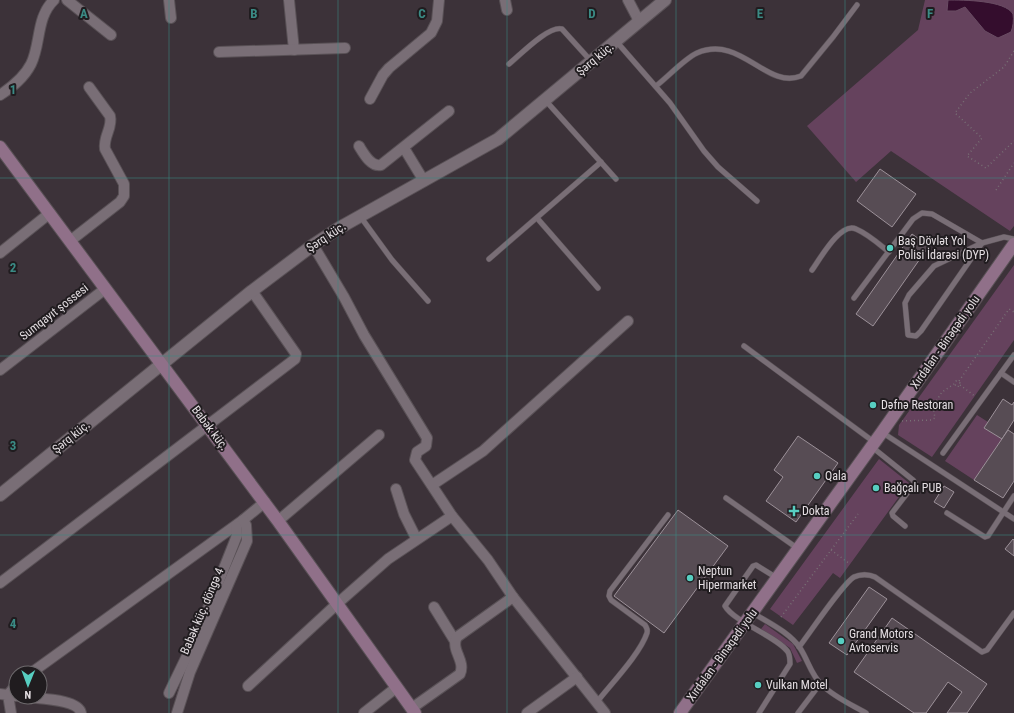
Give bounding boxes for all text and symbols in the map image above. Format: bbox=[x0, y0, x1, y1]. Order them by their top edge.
text: A bbox=[80, 6, 88, 21]
text: B bbox=[250, 6, 258, 21]
text: C bbox=[418, 6, 426, 21]
text: D bbox=[588, 6, 596, 21]
text: E bbox=[757, 6, 764, 21]
text: F bbox=[927, 6, 933, 21]
street label: Şərq küç. bbox=[574, 39, 616, 79]
text: 1 bbox=[10, 82, 16, 97]
street label: Şərq küç. bbox=[304, 219, 348, 255]
place label: Baş Dövlət Yol Polisi İdarəsi (DYP) bbox=[898, 234, 989, 262]
marker: Baş Dövlət Yol Polisi İdarəsi (DYP) bbox=[885, 243, 895, 253]
text: 2 bbox=[10, 260, 17, 275]
street label: Sumqayıt şossesi bbox=[17, 281, 91, 343]
street label: Xırdalan - Binəqədi yolu bbox=[908, 292, 983, 391]
place label: Dəfnə Restoran bbox=[881, 398, 953, 412]
marker: Dəfnə Restoran bbox=[868, 400, 878, 410]
street label: Babək küç. bbox=[189, 403, 231, 453]
street label: Şərq küç. bbox=[49, 418, 93, 456]
text: 3 bbox=[10, 438, 16, 453]
place label: Qala bbox=[825, 469, 847, 483]
marker: Qala bbox=[812, 471, 822, 481]
place label: Bağçalı PUB bbox=[884, 481, 942, 495]
marker: Bağçalı PUB bbox=[871, 483, 881, 493]
place label: Dokta bbox=[802, 504, 830, 518]
marker: Dokta bbox=[789, 506, 799, 516]
place label: Neptun Hipermarket bbox=[698, 564, 757, 592]
street label: Babək küç. döngə 4 bbox=[177, 566, 227, 656]
marker: Neptun Hipermarket bbox=[685, 573, 695, 583]
street label: Xırdalan - Binəqədi yolu bbox=[684, 606, 760, 704]
text: 4 bbox=[10, 616, 17, 631]
place label: Grand Motors Avtoservis bbox=[849, 627, 913, 655]
marker: Grand Motors Avtoservis bbox=[836, 636, 846, 646]
north arrow bbox=[8, 665, 48, 705]
place label: Vulkan Motel bbox=[766, 678, 828, 692]
marker: Vulkan Motel bbox=[753, 680, 763, 690]
text: N bbox=[24, 688, 31, 701]

